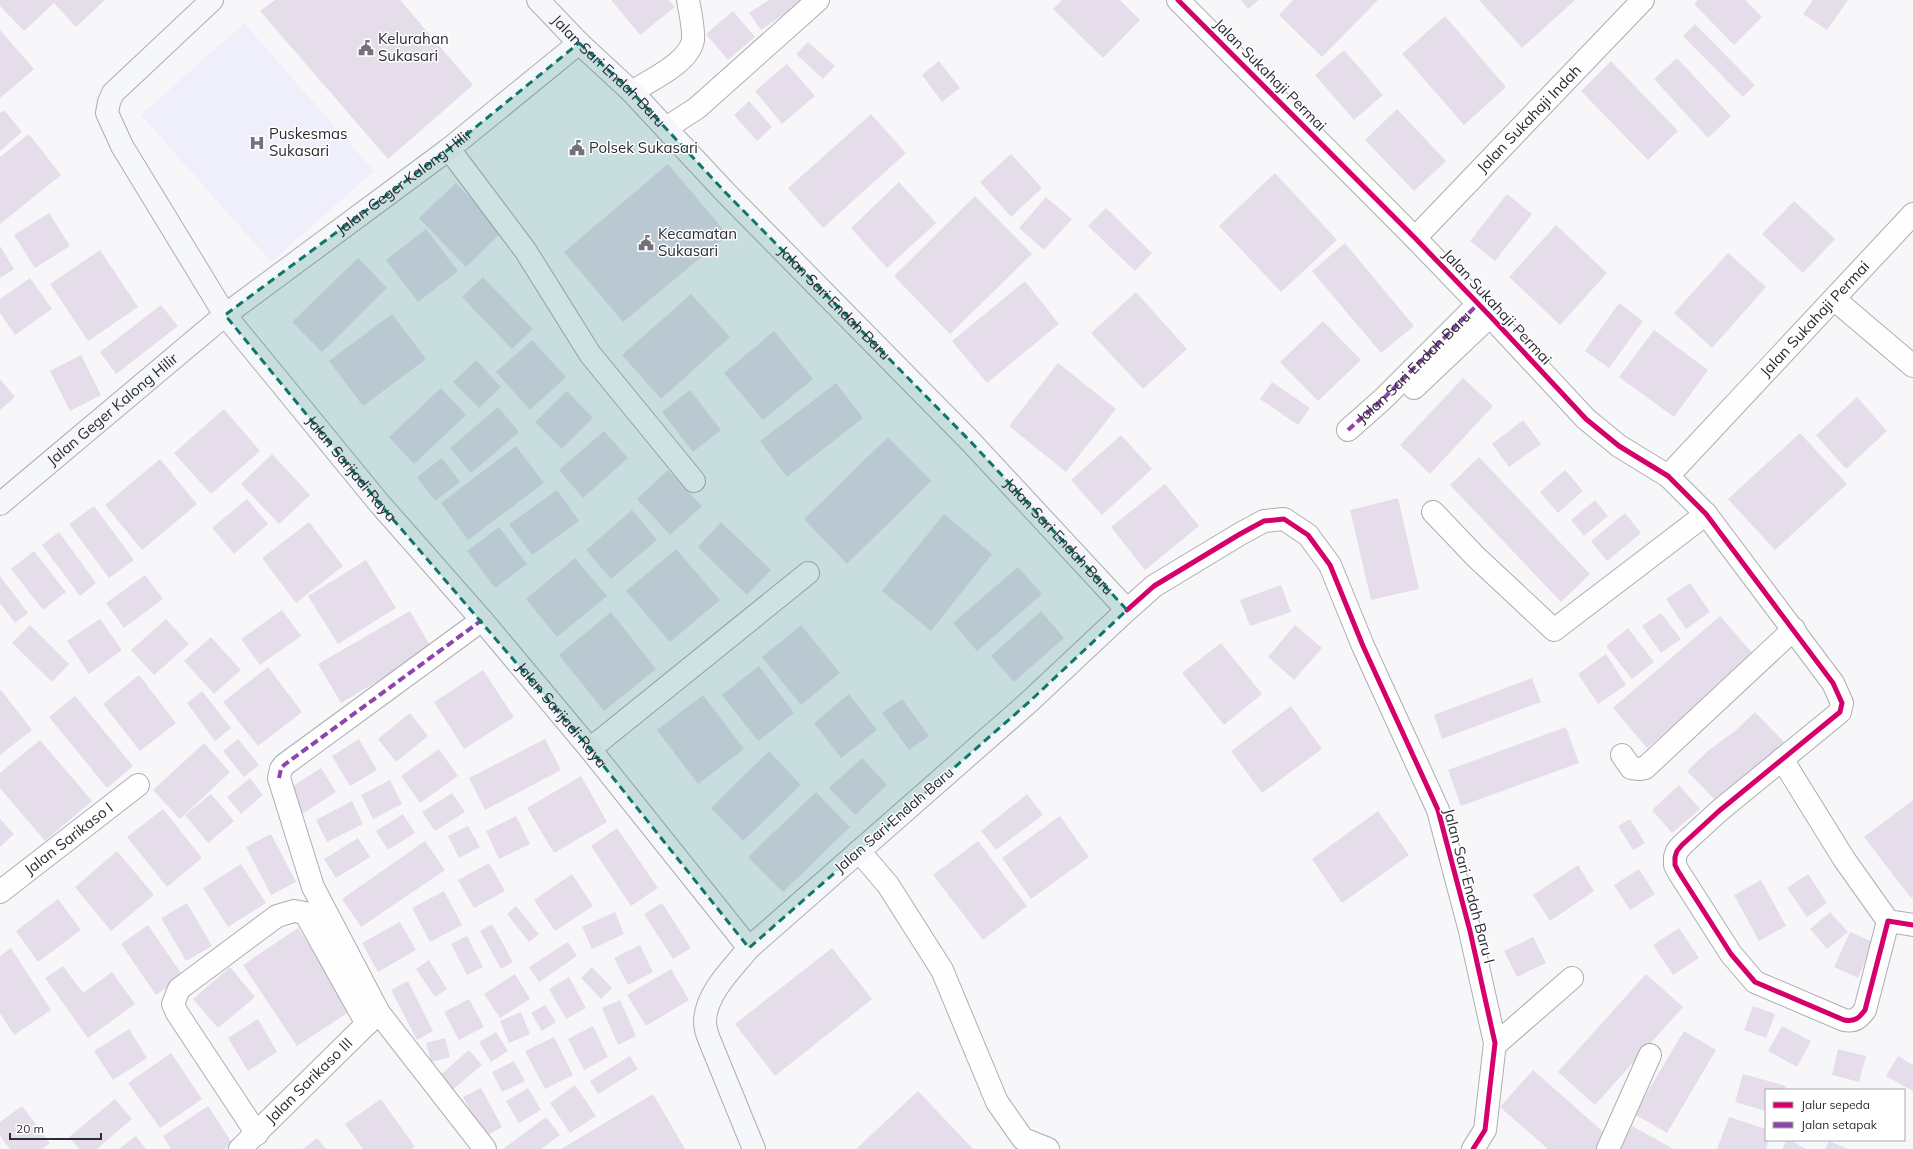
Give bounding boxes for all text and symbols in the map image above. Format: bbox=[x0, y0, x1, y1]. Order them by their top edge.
street label: Jalan Sari Endah Baru bbox=[548, 10, 670, 131]
street label: Jalan Sukahaji Permai bbox=[1210, 14, 1331, 135]
place label: Kelurahan Sukasari bbox=[378, 29, 449, 65]
public building icon: Kelurahan Sukasari bbox=[357, 39, 375, 57]
street label: Jalan Sukahaji Indah bbox=[1473, 61, 1585, 176]
place label: Puskesmas Sukasari bbox=[269, 124, 348, 160]
street label: Jalan Geger Kalong Hilir bbox=[332, 124, 476, 239]
hospital icon: Puskesmas Sukasari bbox=[248, 134, 266, 152]
place label: Polsek Sukasari bbox=[589, 138, 698, 157]
public building icon: Polsek Sukasari bbox=[568, 139, 586, 157]
place label: Kecamatan Sukasari bbox=[658, 224, 737, 260]
public building icon: Kecamatan Sukasari bbox=[637, 234, 655, 252]
street label: Jalan Sari Endah Baru bbox=[774, 242, 895, 364]
street label: Jalan Sukahaji Permai bbox=[1439, 245, 1556, 369]
street label: Jalan Sukahaji Permai bbox=[1756, 257, 1873, 381]
street label: Jalan Sari Endah Baru bbox=[1352, 307, 1474, 427]
street label: Jalan Geger Kalong Hilir bbox=[43, 348, 182, 469]
street label: Jalan Sarijadi Raya bbox=[302, 412, 401, 525]
street label: Jalan Sari Endah Baru bbox=[1000, 474, 1118, 599]
street label: Jalan Sarijadi Raya bbox=[512, 658, 611, 772]
street label: Jalan Sari Endah Baru bbox=[830, 763, 957, 877]
street label: Jalan Sarikaso I bbox=[20, 798, 117, 879]
street label: Jalan Sari Endah Baru I bbox=[1440, 806, 1499, 966]
street label: Jalan Sarikaso III bbox=[261, 1033, 356, 1128]
legend bbox=[1765, 1089, 1905, 1141]
text: Jalur sepeda bbox=[1801, 1097, 1870, 1112]
scale bar bbox=[10, 1115, 101, 1141]
text: Jalan setapak bbox=[1801, 1117, 1878, 1132]
text: 20 m bbox=[16, 1121, 44, 1136]

